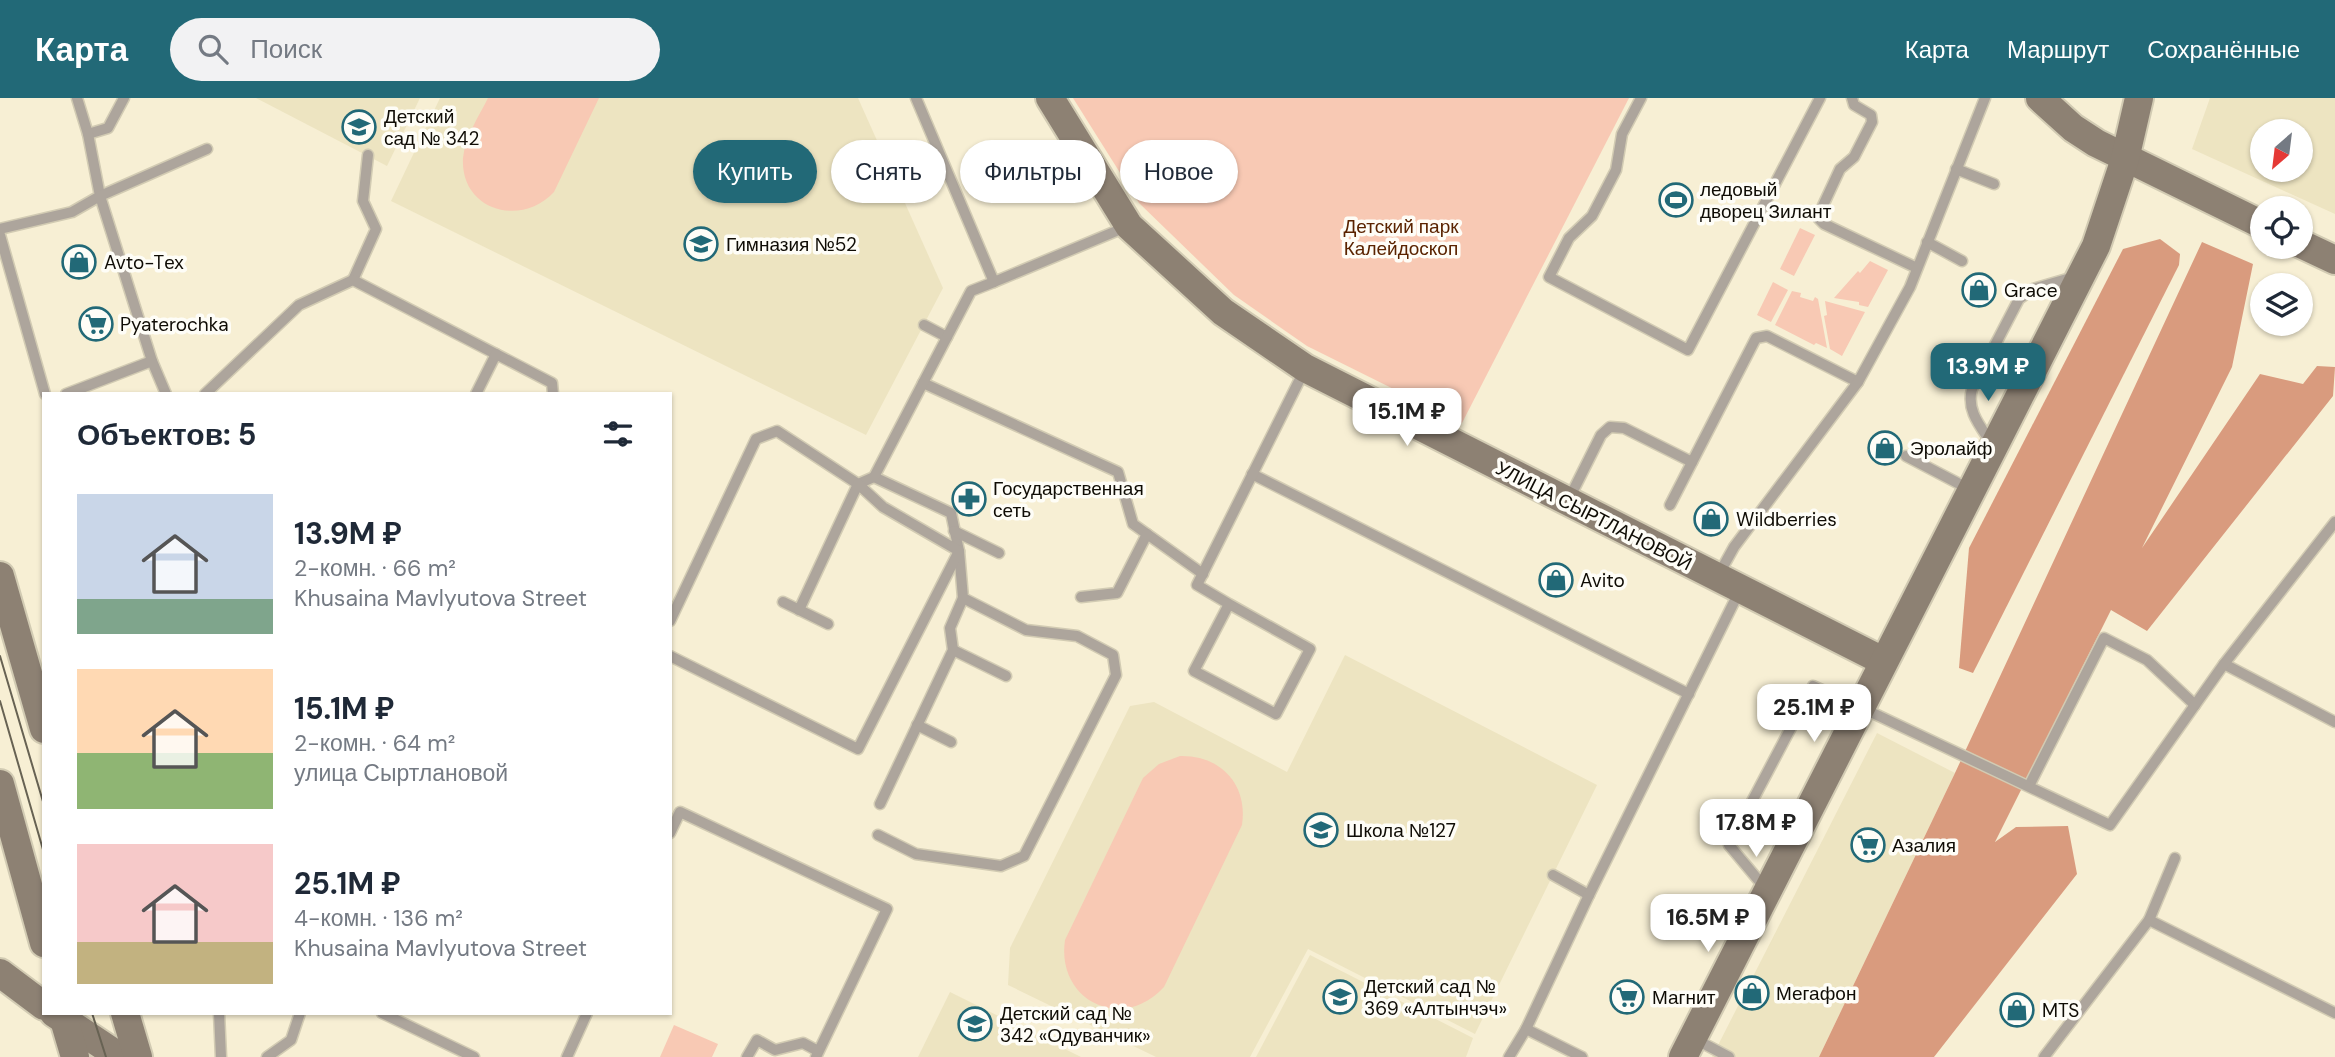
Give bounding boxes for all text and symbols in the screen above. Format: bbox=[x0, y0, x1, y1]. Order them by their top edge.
search box bbox=[170, 18, 660, 81]
text: Карта bbox=[35, 28, 128, 71]
icon: search bbox=[194, 30, 232, 68]
text: Поиск bbox=[250, 32, 322, 66]
text: Карта bbox=[1905, 34, 1969, 65]
text: Маршрут bbox=[2007, 34, 2109, 65]
text: Сохранённые bbox=[2147, 34, 2300, 65]
place label: Детский сад № 342 bbox=[384, 104, 479, 151]
school or university icon: Детский сад № 342 bbox=[340, 108, 378, 146]
north arrow bbox=[2250, 119, 2314, 182]
map controls bbox=[2250, 119, 2313, 336]
chip: Купить bbox=[693, 140, 817, 203]
chip: Снять bbox=[831, 140, 946, 203]
chip: Фильтры bbox=[960, 140, 1106, 203]
chip: Новое bbox=[1120, 140, 1238, 203]
place label: ледовый дворец Зилант bbox=[1700, 177, 1832, 224]
sports icon: ледовый дворец Зилант bbox=[1657, 181, 1695, 219]
button: locate bbox=[2250, 196, 2313, 259]
park label: Детский парк Калейдоскоп bbox=[1343, 214, 1459, 261]
school or university icon: Гимназия №52 bbox=[682, 225, 720, 263]
place label: Гимназия №52 bbox=[726, 232, 857, 257]
shop icon: Avto-Tех bbox=[60, 243, 98, 281]
place label: Avto-Tех bbox=[104, 250, 184, 275]
shop icon: Grace bbox=[1960, 271, 1998, 309]
button: layers bbox=[2250, 273, 2313, 336]
place label: Grace bbox=[2004, 278, 2057, 303]
supermarket icon: Pyaterochka bbox=[77, 305, 115, 343]
place label: Pyaterochka bbox=[120, 312, 229, 337]
pin: 13.9M ₽ bbox=[1923, 344, 2053, 403]
text: 13.9M ₽ bbox=[1947, 351, 2029, 381]
pin: 15.1M ₽ bbox=[1342, 388, 1472, 448]
text: 15.1M ₽ bbox=[1369, 396, 1445, 426]
text: Объектов: 5 bbox=[77, 415, 256, 454]
icon: filters bbox=[599, 415, 637, 453]
shop icon: Эролайф bbox=[1866, 429, 1904, 467]
place label: Эролайф bbox=[1910, 436, 1992, 461]
street label: УЛИЦА СЫРТЛАНОВОЙ bbox=[1492, 456, 1696, 576]
place label: Государственная сеть bbox=[993, 476, 1144, 523]
pharmacy icon: Государственная сеть bbox=[950, 480, 988, 518]
shop icon: Wildberries bbox=[1692, 500, 1730, 538]
place label: Wildberries bbox=[1736, 507, 1837, 532]
text: 13.9M ₽ bbox=[294, 514, 402, 553]
icon: home bbox=[133, 522, 217, 606]
text: 2-комн. · 66 m² bbox=[294, 553, 456, 583]
shop icon: Avito bbox=[1537, 561, 1575, 599]
place label: Avito bbox=[1580, 568, 1625, 593]
text: Khusaina Mavlyutova Street bbox=[294, 583, 587, 613]
pin: 25.1M ₽ bbox=[1749, 684, 1879, 744]
text: 15.1M ₽ bbox=[294, 689, 394, 728]
text: 25.1M ₽ bbox=[1773, 692, 1855, 722]
icon: home bbox=[133, 697, 217, 781]
text: 2-комн. · 64 m² bbox=[294, 728, 455, 758]
text: улица Сыртлановой bbox=[294, 758, 508, 788]
pin: 17.8M ₽ bbox=[1691, 800, 1821, 859]
text: 17.8M ₽ bbox=[1716, 807, 1796, 837]
school or university icon: Школа №127 bbox=[1302, 811, 1340, 849]
place label: Школа №127 bbox=[1346, 818, 1456, 843]
supermarket icon: Азалия bbox=[1849, 826, 1887, 864]
place label: Азалия bbox=[1892, 833, 1956, 858]
text: 25.1M ₽ bbox=[294, 864, 401, 903]
icon: home bbox=[133, 872, 217, 956]
pin: 16.5M ₽ bbox=[1643, 894, 1773, 954]
text: 16.5M ₽ bbox=[1666, 902, 1750, 932]
text: 4-комн. · 136 m² bbox=[294, 903, 463, 933]
text: Khusaina Mavlyutova Street bbox=[294, 933, 587, 963]
place label: Детский сад № 369 «Алтынчэч» bbox=[1364, 974, 1507, 1021]
shop icon: Мегафон bbox=[1733, 974, 1771, 1012]
school or university icon: Детский сад № 369 «Алтынчэч» bbox=[1321, 978, 1359, 1016]
supermarket icon: Магнит bbox=[1608, 978, 1646, 1016]
place label: Мегафон bbox=[1776, 981, 1856, 1006]
place label: Магнит bbox=[1652, 985, 1716, 1010]
shop icon: MTS bbox=[1998, 991, 2036, 1029]
place label: MTS bbox=[2042, 998, 2079, 1023]
place label: Детский сад № 342 «Одуванчик» bbox=[1000, 1001, 1151, 1048]
school or university icon: Детский сад № 342 «Одуванчик» bbox=[956, 1005, 994, 1043]

